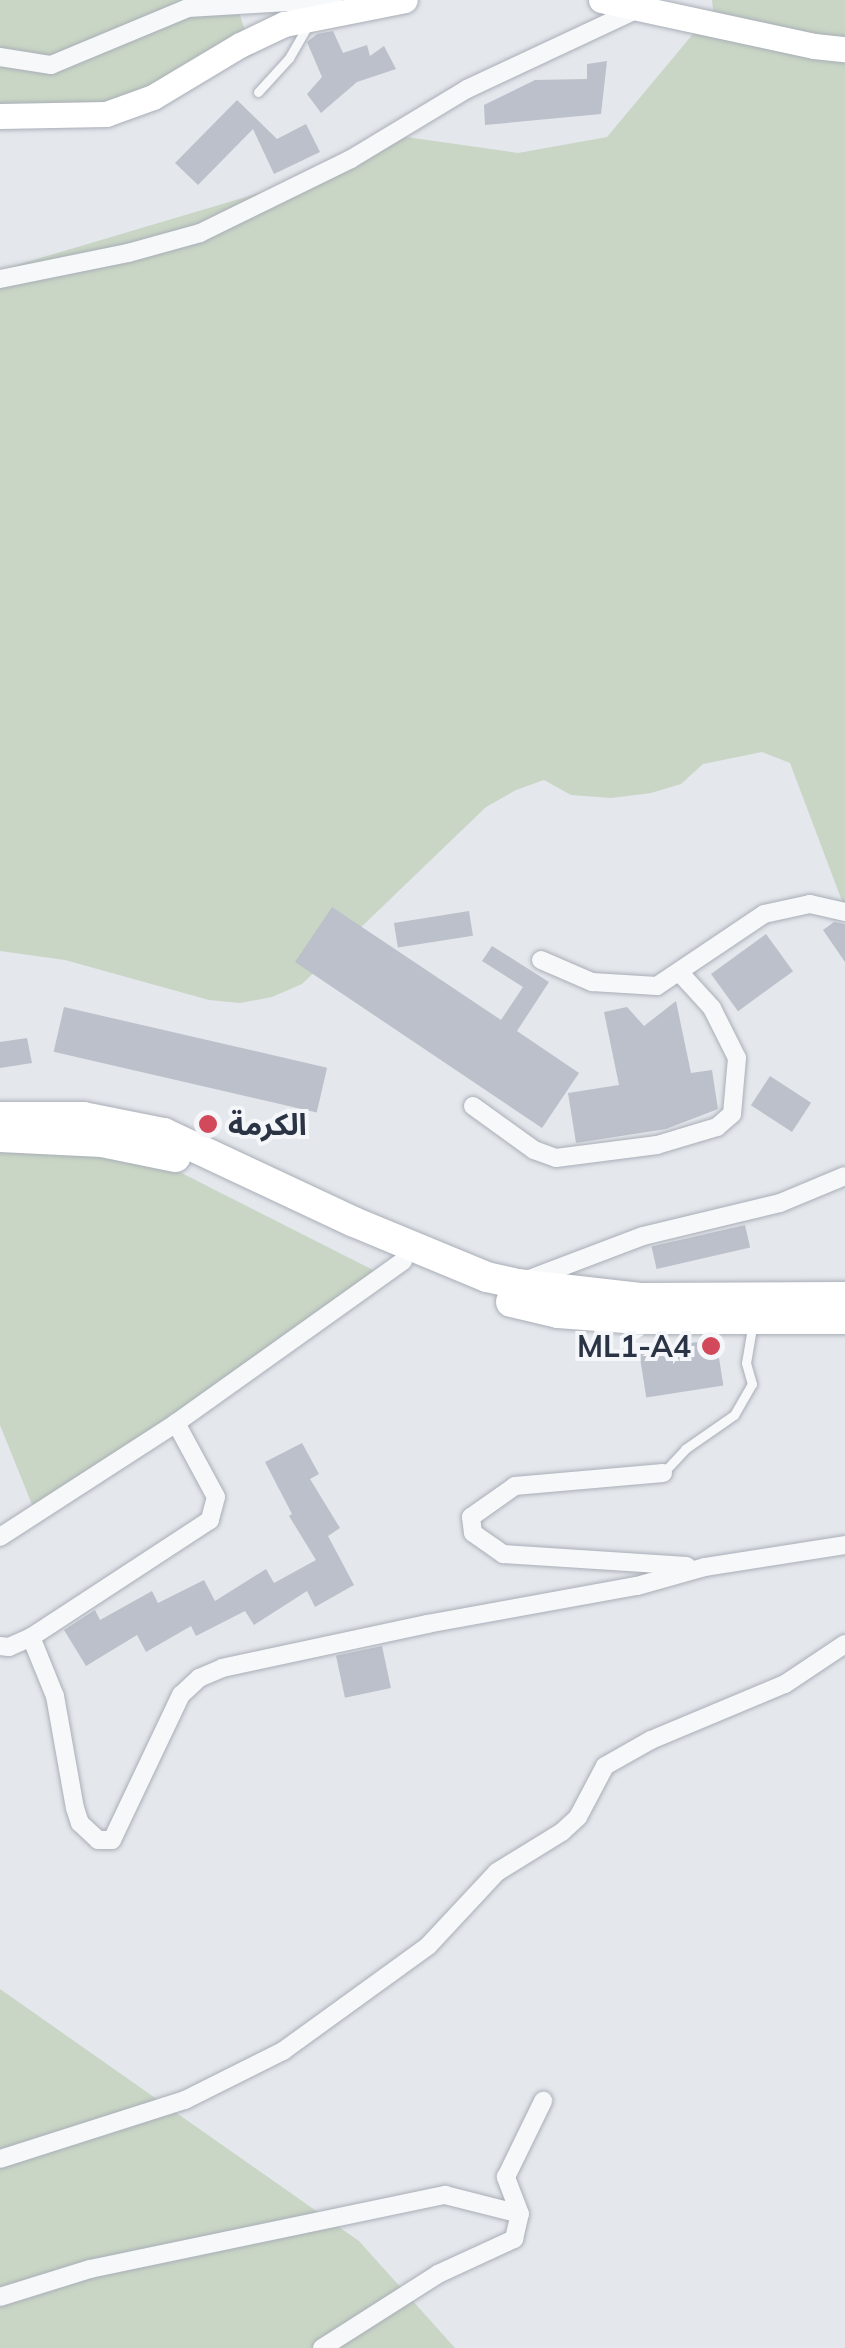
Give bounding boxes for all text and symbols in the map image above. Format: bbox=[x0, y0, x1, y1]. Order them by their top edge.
place label: الكرمة bbox=[228, 1106, 307, 1142]
marker: الكرمة bbox=[197, 1113, 219, 1135]
place label: ML1-A4 bbox=[577, 1328, 691, 1364]
marker: ML1-A4 bbox=[700, 1335, 722, 1357]

